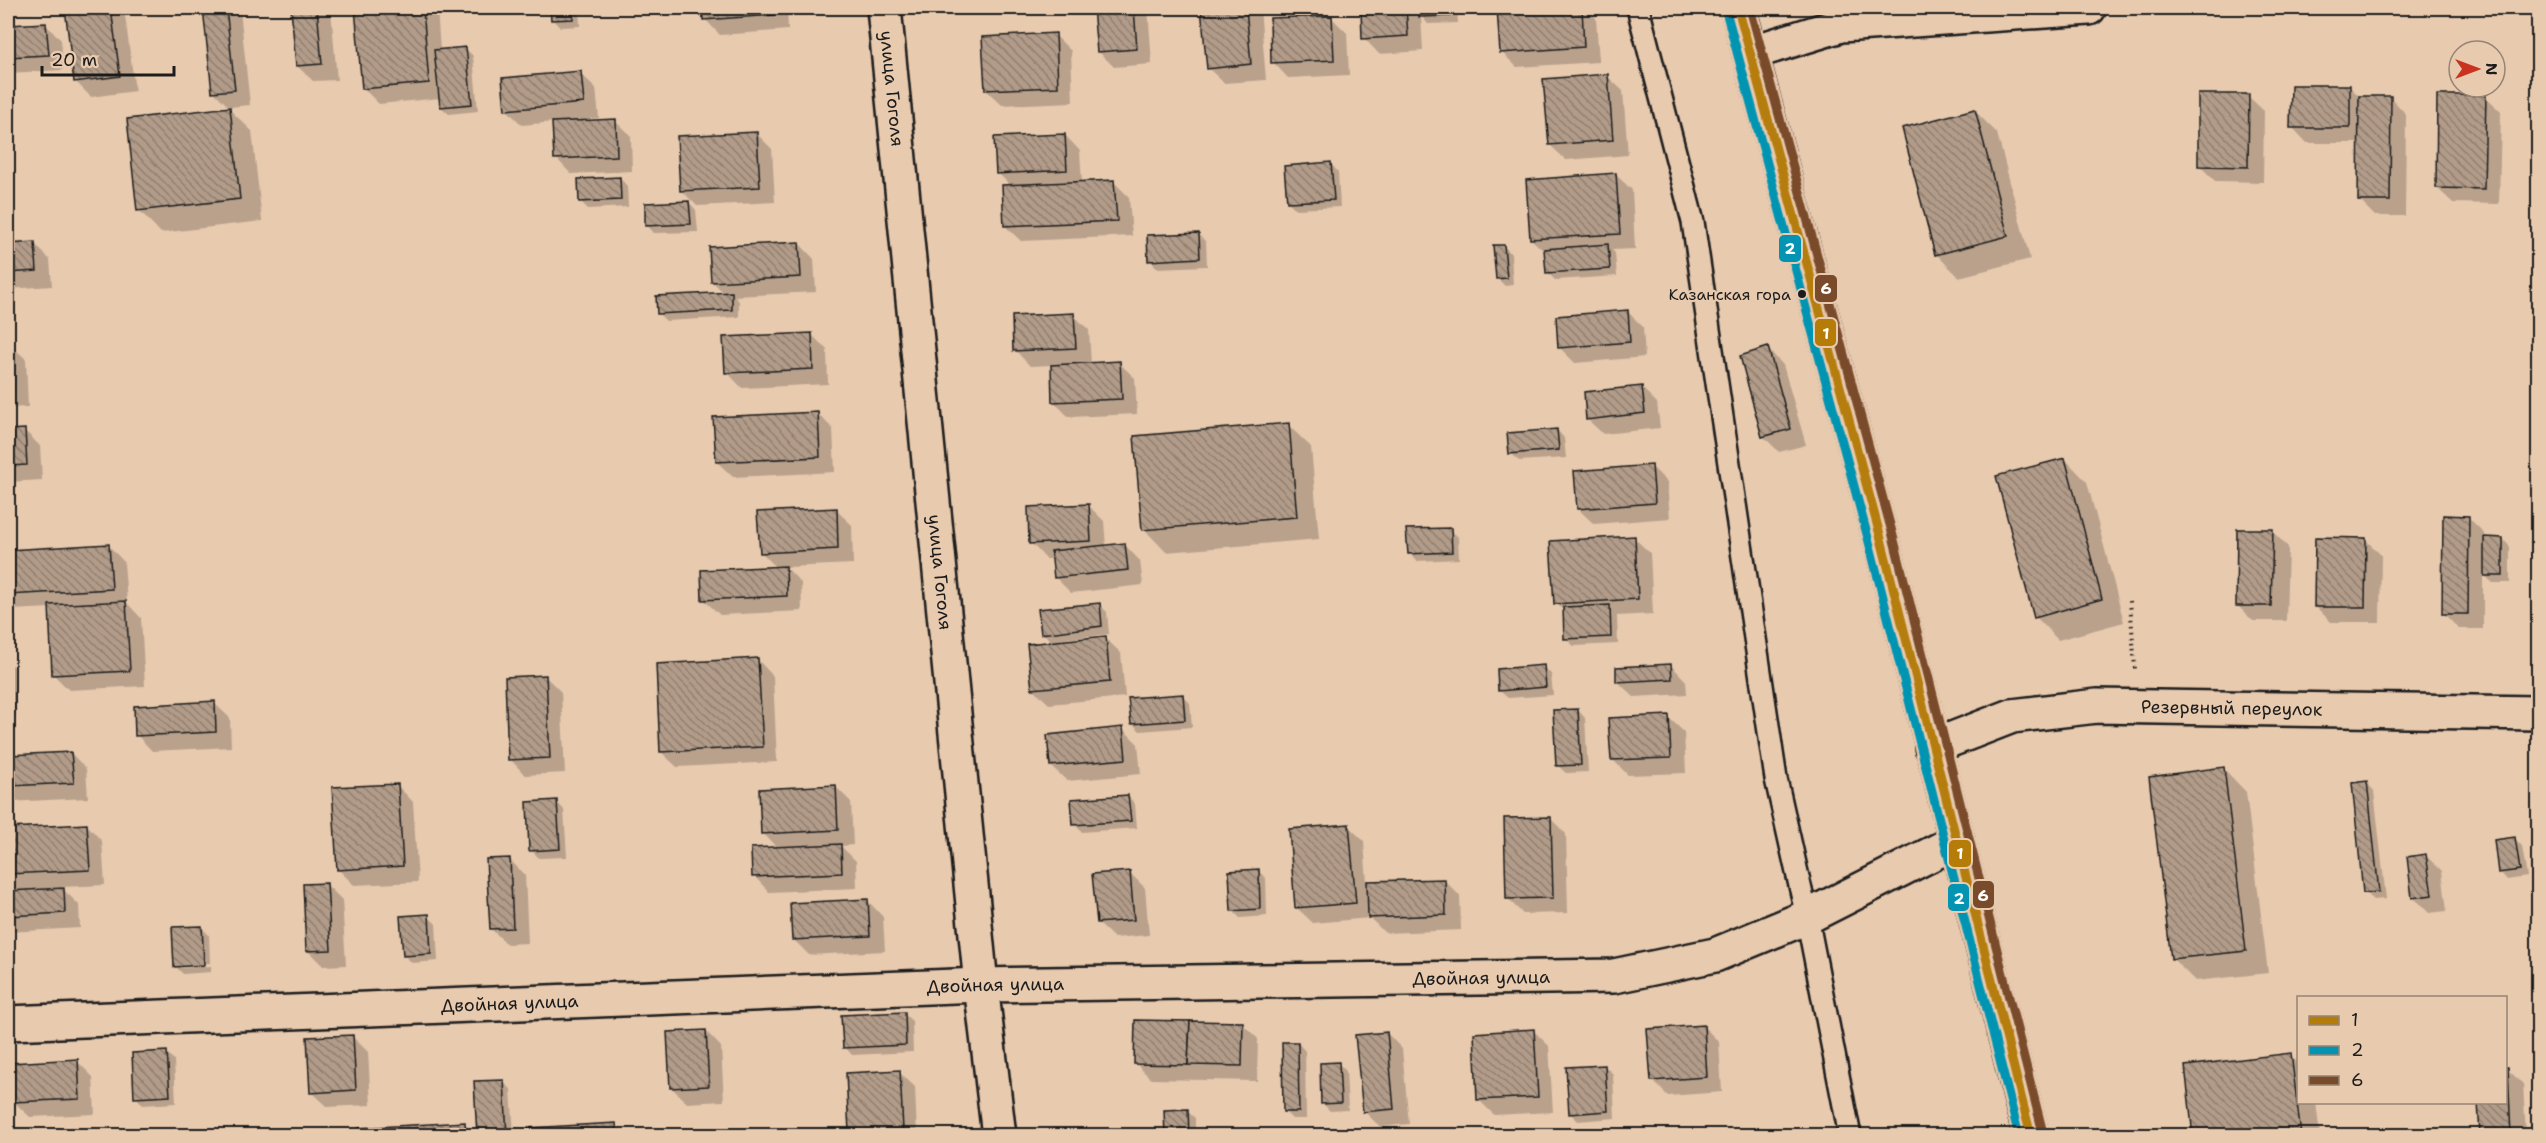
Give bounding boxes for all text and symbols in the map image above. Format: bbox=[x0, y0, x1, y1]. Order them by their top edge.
street label: улица Гоголя bbox=[874, 30, 910, 148]
scale bar bbox=[42, 39, 174, 77]
north arrow bbox=[2447, 39, 2507, 99]
text: 20 m bbox=[51, 48, 97, 72]
text: N bbox=[2481, 63, 2502, 75]
line badge: 2 bbox=[1778, 234, 1802, 263]
text: 2 bbox=[1784, 238, 1796, 259]
line badge: 6 bbox=[1814, 274, 1838, 303]
text: 6 bbox=[1820, 278, 1832, 299]
place label: Казанская гора bbox=[1669, 284, 1791, 305]
marker: Казанская гора bbox=[1796, 288, 1808, 300]
line badge: 1 bbox=[1814, 318, 1837, 347]
text: 1 bbox=[1822, 323, 1830, 344]
street label: улица Гоголя bbox=[922, 513, 958, 631]
street label: Резервный переулок bbox=[2141, 695, 2323, 722]
line badge: 1 bbox=[1948, 839, 1972, 868]
text: 1 bbox=[1956, 843, 1964, 864]
line badge: 6 bbox=[1972, 880, 1995, 909]
line badge: 2 bbox=[1947, 883, 1970, 912]
text: 6 bbox=[1977, 885, 1989, 906]
text: 2 bbox=[1953, 888, 1965, 909]
street label: Двойная улица bbox=[1412, 965, 1550, 991]
street label: Двойная улица bbox=[926, 972, 1064, 999]
street label: Двойная улица bbox=[440, 989, 579, 1018]
legend bbox=[2297, 996, 2507, 1104]
text: 1 bbox=[2351, 1008, 2359, 1032]
text: 2 bbox=[2351, 1038, 2364, 1062]
text: 6 bbox=[2351, 1068, 2364, 1092]

